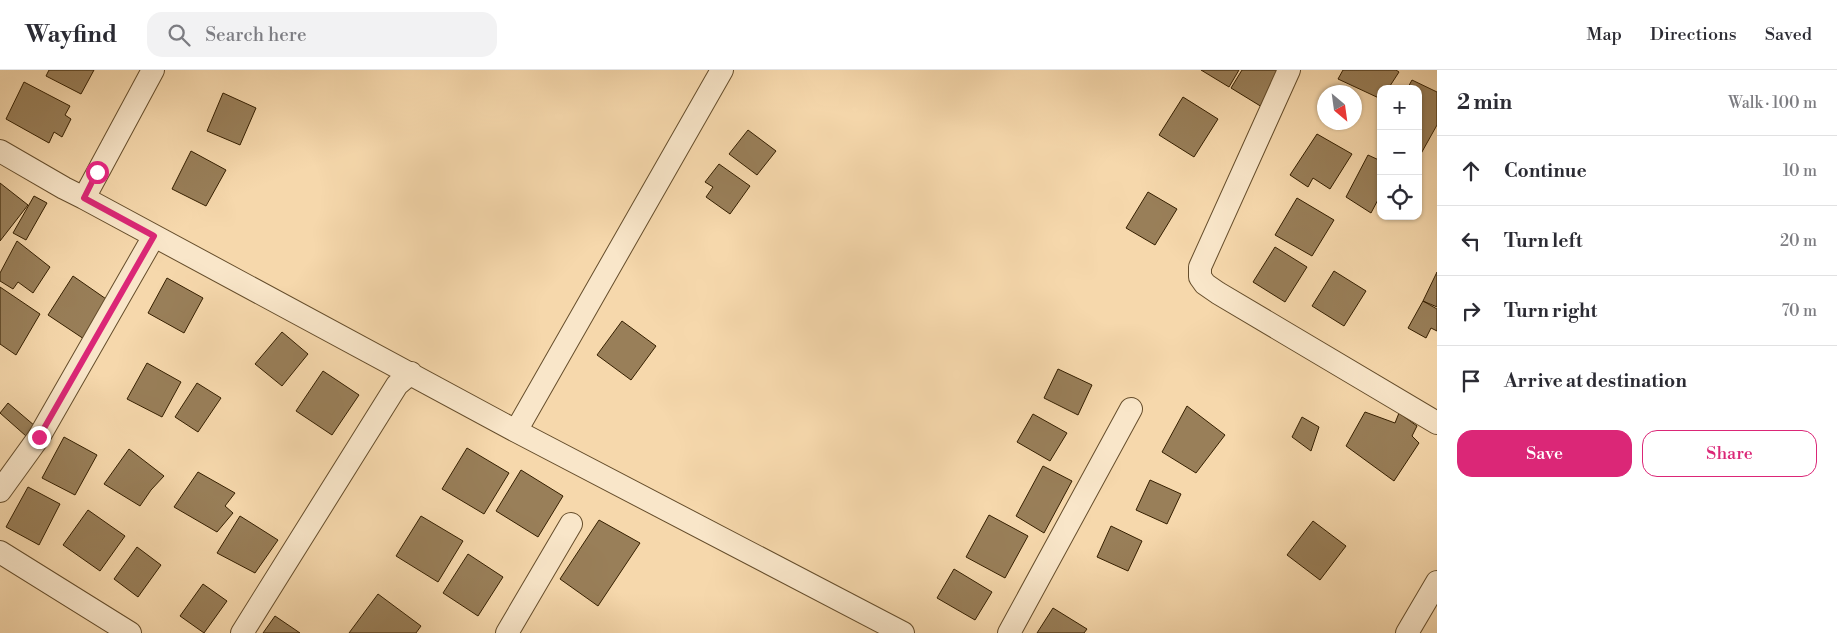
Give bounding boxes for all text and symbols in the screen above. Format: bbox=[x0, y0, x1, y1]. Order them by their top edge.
search box bbox=[147, 12, 497, 57]
text: Wayfind bbox=[25, 20, 117, 50]
icon: search bbox=[165, 21, 193, 49]
text: Search here bbox=[205, 23, 307, 47]
text: Map bbox=[1586, 23, 1622, 46]
text: Directions bbox=[1650, 23, 1737, 46]
text: Saved bbox=[1765, 23, 1812, 46]
north arrow bbox=[1317, 85, 1362, 130]
map controls bbox=[1377, 85, 1422, 220]
button: + bbox=[1377, 85, 1422, 130]
text: 2 min bbox=[1457, 90, 1512, 116]
text: Walk · 100 m bbox=[1728, 93, 1817, 113]
button: − bbox=[1377, 130, 1422, 175]
icon: ahead bbox=[1457, 157, 1485, 185]
text: Continue bbox=[1504, 159, 1587, 183]
route start bbox=[86, 161, 109, 184]
text: 10 m bbox=[1783, 161, 1817, 181]
button: locate bbox=[1377, 175, 1422, 220]
icon: left bbox=[1457, 227, 1485, 255]
text: Turn left bbox=[1504, 229, 1583, 253]
text: 20 m bbox=[1780, 231, 1817, 251]
icon: right bbox=[1457, 297, 1485, 325]
text: Turn right bbox=[1504, 299, 1597, 323]
text: 70 m bbox=[1781, 301, 1817, 321]
icon: arrive bbox=[1457, 367, 1485, 395]
text: Arrive at destination bbox=[1504, 369, 1687, 393]
route end bbox=[28, 426, 51, 449]
button: Save bbox=[1457, 430, 1632, 477]
button: Share bbox=[1642, 430, 1817, 477]

